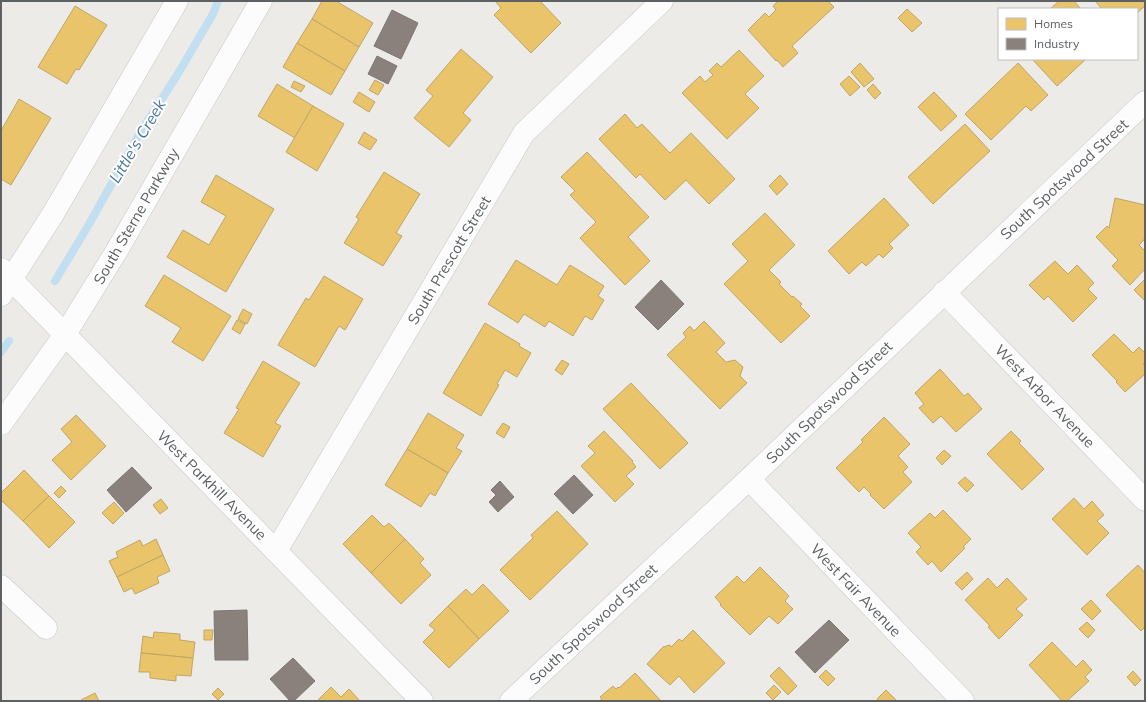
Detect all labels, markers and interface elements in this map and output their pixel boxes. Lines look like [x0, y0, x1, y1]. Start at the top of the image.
legend [998, 8, 1138, 60]
text: Homes [1034, 16, 1073, 31]
text: Industry [1034, 36, 1080, 51]
water label: Little's Creek [104, 95, 170, 186]
street label: South Spotswood Street [996, 115, 1132, 243]
street label: South Sterne Parkway [89, 144, 183, 288]
street label: South Prescott Street [403, 192, 495, 328]
street label: South Spotswood Street [762, 337, 896, 467]
street label: West Arbor Avenue [991, 340, 1099, 452]
street label: West Parkhill Avenue [153, 426, 271, 544]
street label: West Fair Avenue [807, 539, 905, 641]
street label: South Spotswood Street [525, 560, 661, 688]

